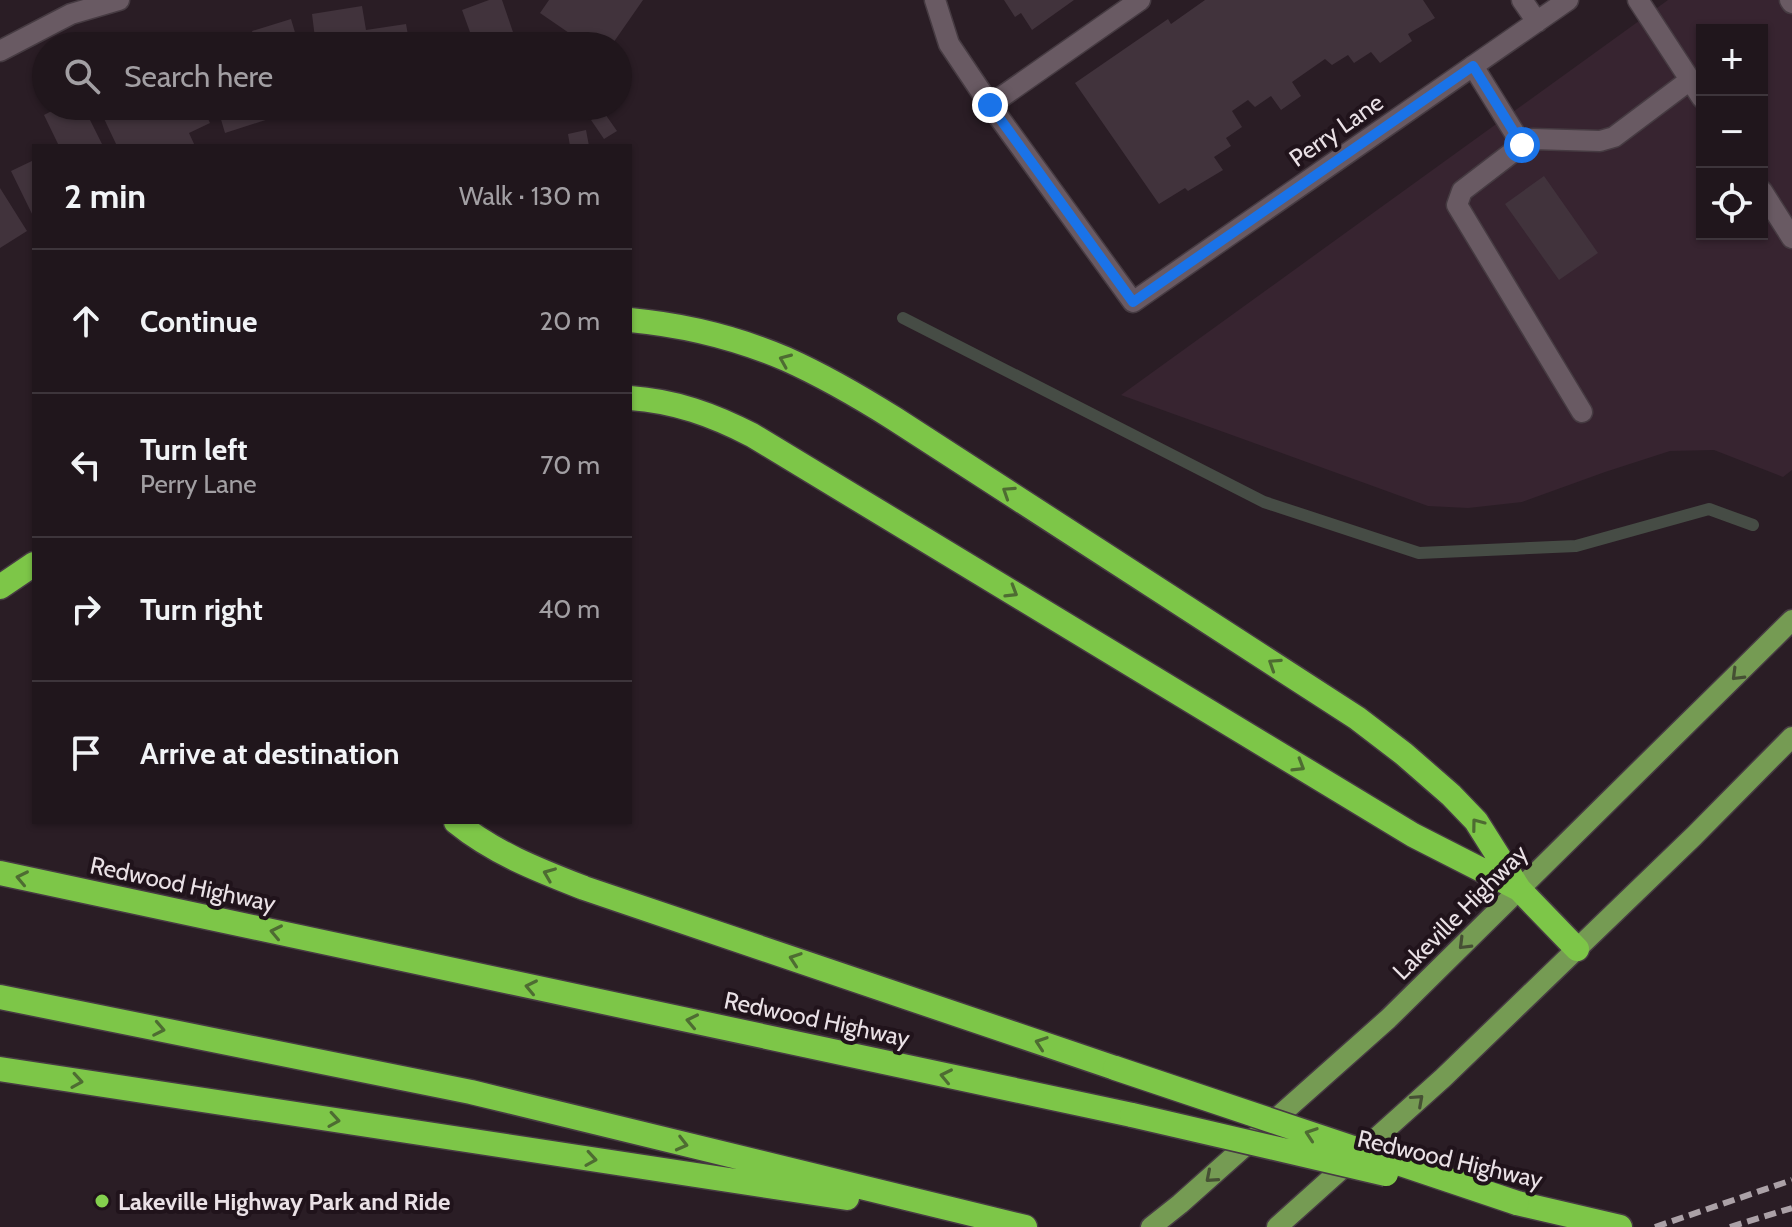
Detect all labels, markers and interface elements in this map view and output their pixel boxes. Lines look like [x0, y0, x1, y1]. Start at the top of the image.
map controls [1696, 24, 1768, 240]
button: + [1696, 24, 1768, 96]
search box [32, 32, 632, 120]
icon: search [60, 54, 104, 98]
text: Search here [124, 58, 273, 95]
route end [972, 87, 1008, 123]
street label: Perry Lane [1284, 87, 1388, 173]
button: − [1696, 96, 1768, 168]
route start [1504, 127, 1540, 163]
button: locate [1696, 168, 1768, 240]
text: 2 min [64, 175, 146, 217]
text: Walk · 130 m [459, 180, 600, 212]
icon: ahead [64, 299, 108, 343]
text: Continue [140, 303, 257, 340]
text: 20 m [540, 305, 600, 337]
one-way arrow [779, 353, 793, 369]
text: Turn left [140, 431, 248, 468]
icon: left [64, 443, 108, 487]
text: 70 m [540, 449, 600, 481]
text: Perry Lane [140, 468, 257, 500]
one-way arrow [1002, 486, 1017, 501]
one-way arrow [1003, 582, 1018, 598]
icon: right [64, 587, 108, 631]
text: Turn right [140, 591, 263, 628]
text: 40 m [538, 593, 600, 625]
one-way arrow [1268, 658, 1282, 673]
one-way arrow [1732, 666, 1746, 681]
icon: arrive [64, 731, 108, 775]
text: Arrive at destination [140, 735, 400, 772]
one-way arrow [1290, 756, 1305, 772]
one-way arrow [1472, 818, 1486, 833]
street label: Lakeville Highway [1387, 839, 1533, 985]
street label: Redwood Highway [88, 850, 278, 918]
one-way arrow [543, 867, 557, 884]
one-way arrow [16, 870, 30, 887]
one-way arrow [270, 924, 284, 941]
one-way arrow [1459, 935, 1473, 949]
one-way arrow [789, 953, 803, 969]
one-way arrow [524, 979, 538, 996]
street label: Redwood Highway [722, 985, 912, 1053]
one-way arrow [685, 1013, 699, 1030]
one-way arrow [151, 1020, 165, 1037]
one-way arrow [1035, 1036, 1049, 1052]
one-way arrow [940, 1068, 953, 1085]
one-way arrow [70, 1072, 84, 1089]
one-way arrow [1409, 1095, 1424, 1110]
one-way arrow [327, 1111, 341, 1128]
street label: Redwood Highway [1355, 1124, 1545, 1194]
one-way arrow [1305, 1127, 1319, 1143]
one-way arrow [674, 1134, 688, 1151]
one-way arrow [584, 1150, 598, 1167]
one-way arrow [1205, 1167, 1220, 1181]
place label: Lakeville Highway Park and Ride [118, 1187, 450, 1216]
marker: Lakeville Highway Park and Ride [93, 1192, 111, 1210]

